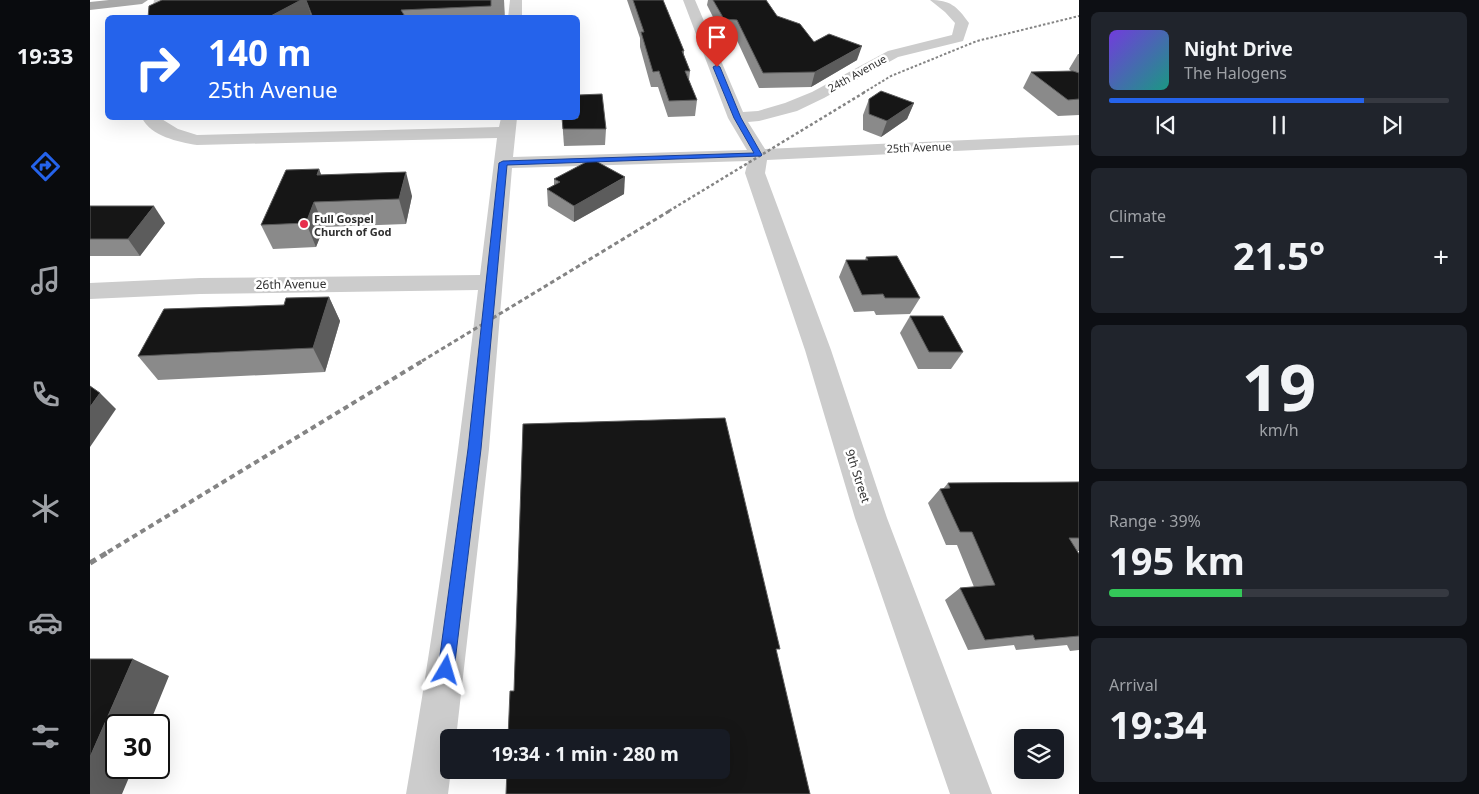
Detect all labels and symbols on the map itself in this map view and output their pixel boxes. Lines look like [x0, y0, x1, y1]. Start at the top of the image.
pin [696, 16, 738, 67]
street label: 24th Avenue [825, 51, 889, 95]
street label: 25th Avenue [886, 138, 952, 156]
place label: Full Gospel Church of God [314, 211, 392, 239]
marker: Full Gospel Church of God [298, 218, 310, 230]
street label: 26th Avenue [255, 275, 327, 293]
street label: 9th Street [841, 447, 875, 506]
position arrow [419, 643, 471, 695]
speed limit sign: 30 [105, 714, 170, 779]

